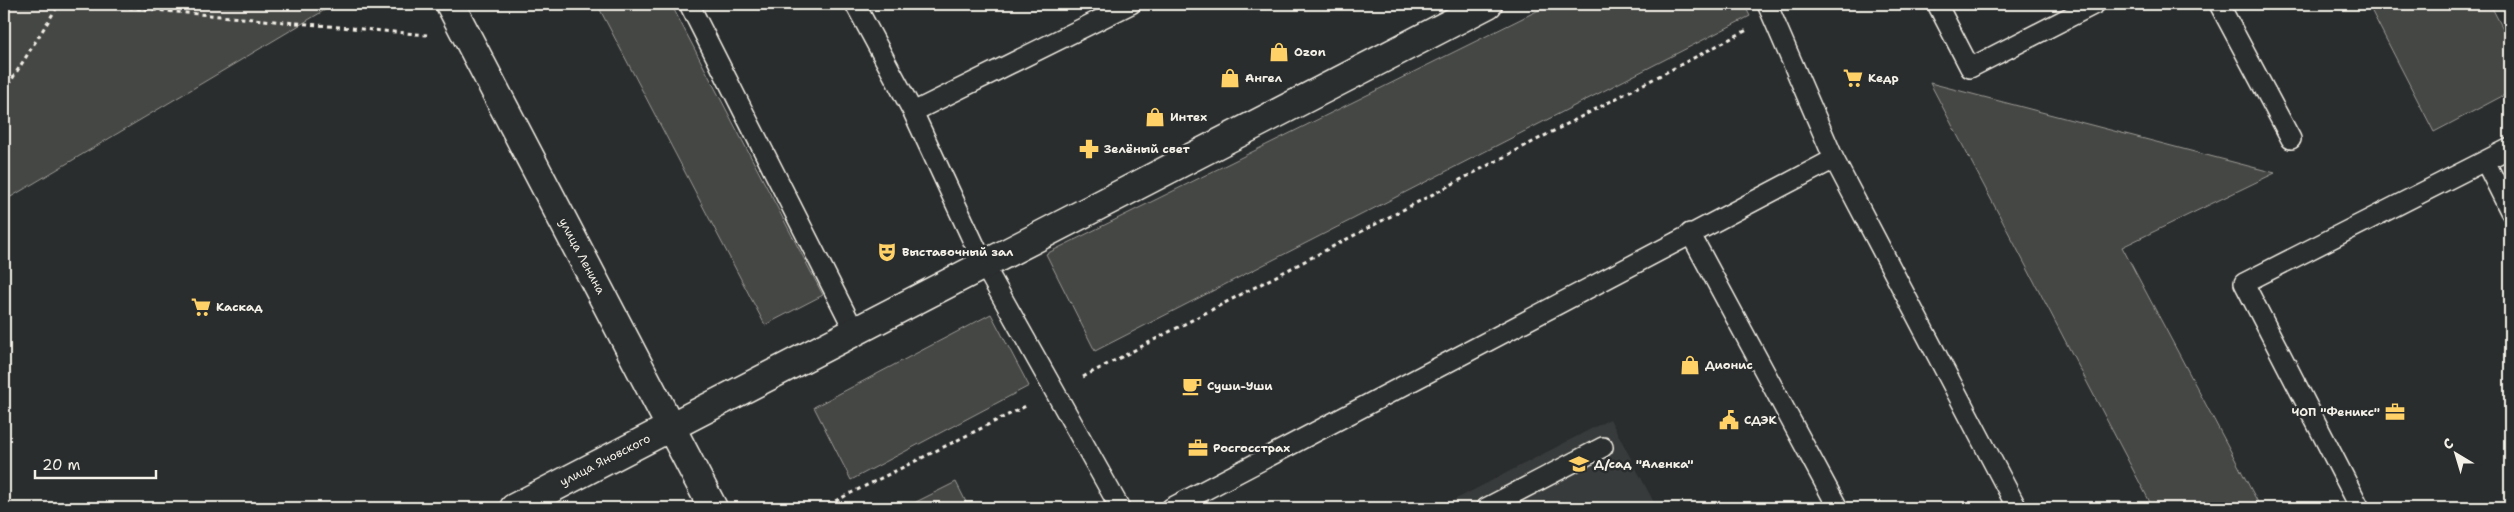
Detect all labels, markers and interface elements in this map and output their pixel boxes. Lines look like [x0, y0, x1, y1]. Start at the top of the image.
shop icon: Ozon [1268, 41, 1290, 63]
place label: Ozon [1294, 44, 1326, 60]
shop icon: Ангел [1219, 67, 1241, 89]
supermarket icon: Кедр [1842, 67, 1864, 89]
place label: Ангел [1245, 70, 1283, 86]
place label: Кедр [1868, 70, 1899, 86]
shop icon: Интех [1144, 106, 1166, 128]
place label: Интех [1170, 109, 1207, 125]
pharmacy icon: Зелёный свет [1078, 138, 1100, 160]
place label: Зелёный свет [1104, 141, 1191, 157]
street label: улица Ленина [555, 215, 609, 297]
theatre icon: Выставочный зал [876, 241, 898, 263]
place label: Выставочный зал [902, 244, 1014, 260]
supermarket icon: Каскад [190, 296, 212, 318]
place label: Каскад [216, 299, 263, 315]
shop icon: Дионис [1679, 354, 1701, 376]
place label: Дионис [1705, 357, 1753, 373]
cafe icon: Суши-Уши [1181, 375, 1203, 397]
place label: Суши-Уши [1207, 378, 1273, 394]
office icon: ЧОП "Феникс" [2384, 401, 2406, 423]
place label: ЧОП "Феникс" [2292, 404, 2380, 420]
public building icon: СДЭК [1718, 409, 1740, 431]
place label: СДЭК [1744, 412, 1778, 428]
street label: улица Яновского [557, 430, 653, 490]
north arrow [2432, 430, 2482, 480]
text: С [2439, 434, 2457, 453]
office icon: Росгосстрах [1187, 437, 1209, 459]
place label: Росгосстрах [1213, 440, 1290, 456]
scale bar [35, 447, 156, 479]
school or university icon: Д/сад "Аленка" [1568, 453, 1590, 475]
text: 20 m [42, 455, 81, 475]
place label: Д/сад "Аленка" [1594, 456, 1693, 472]

